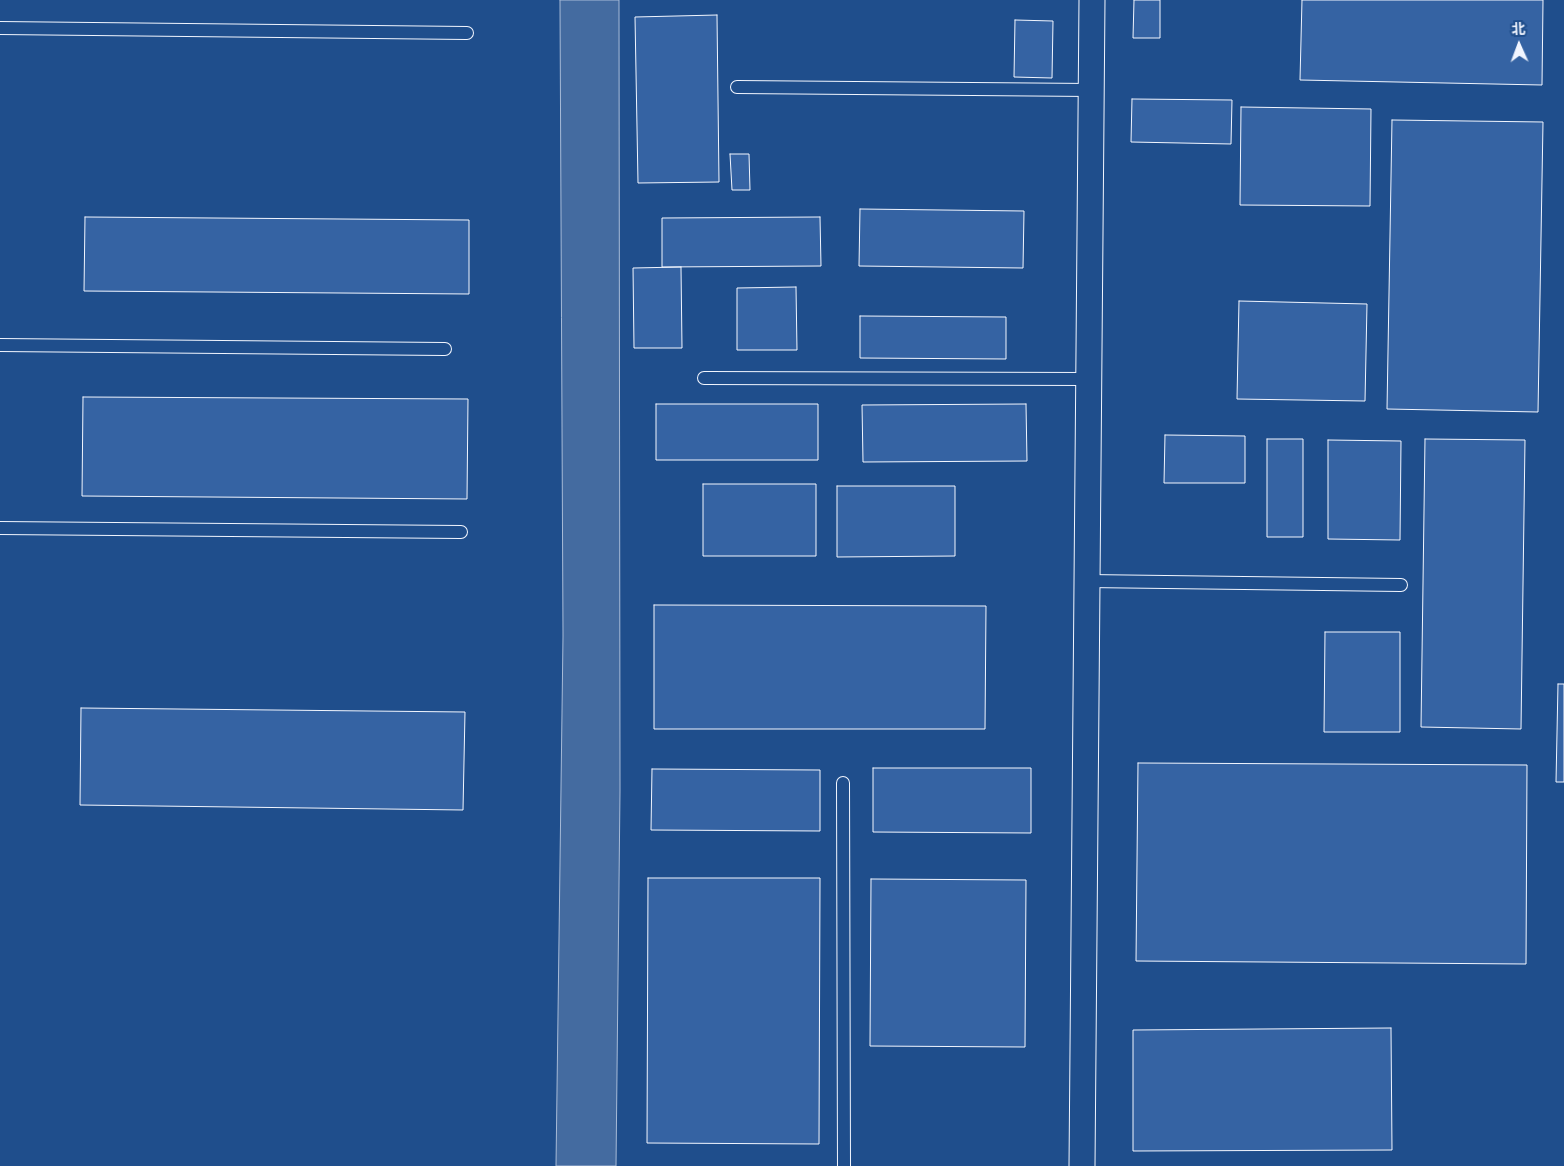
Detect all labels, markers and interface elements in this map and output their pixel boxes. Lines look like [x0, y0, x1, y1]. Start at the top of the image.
north arrow [1494, 20, 1544, 70]
text: 北 [1511, 23, 1526, 37]

